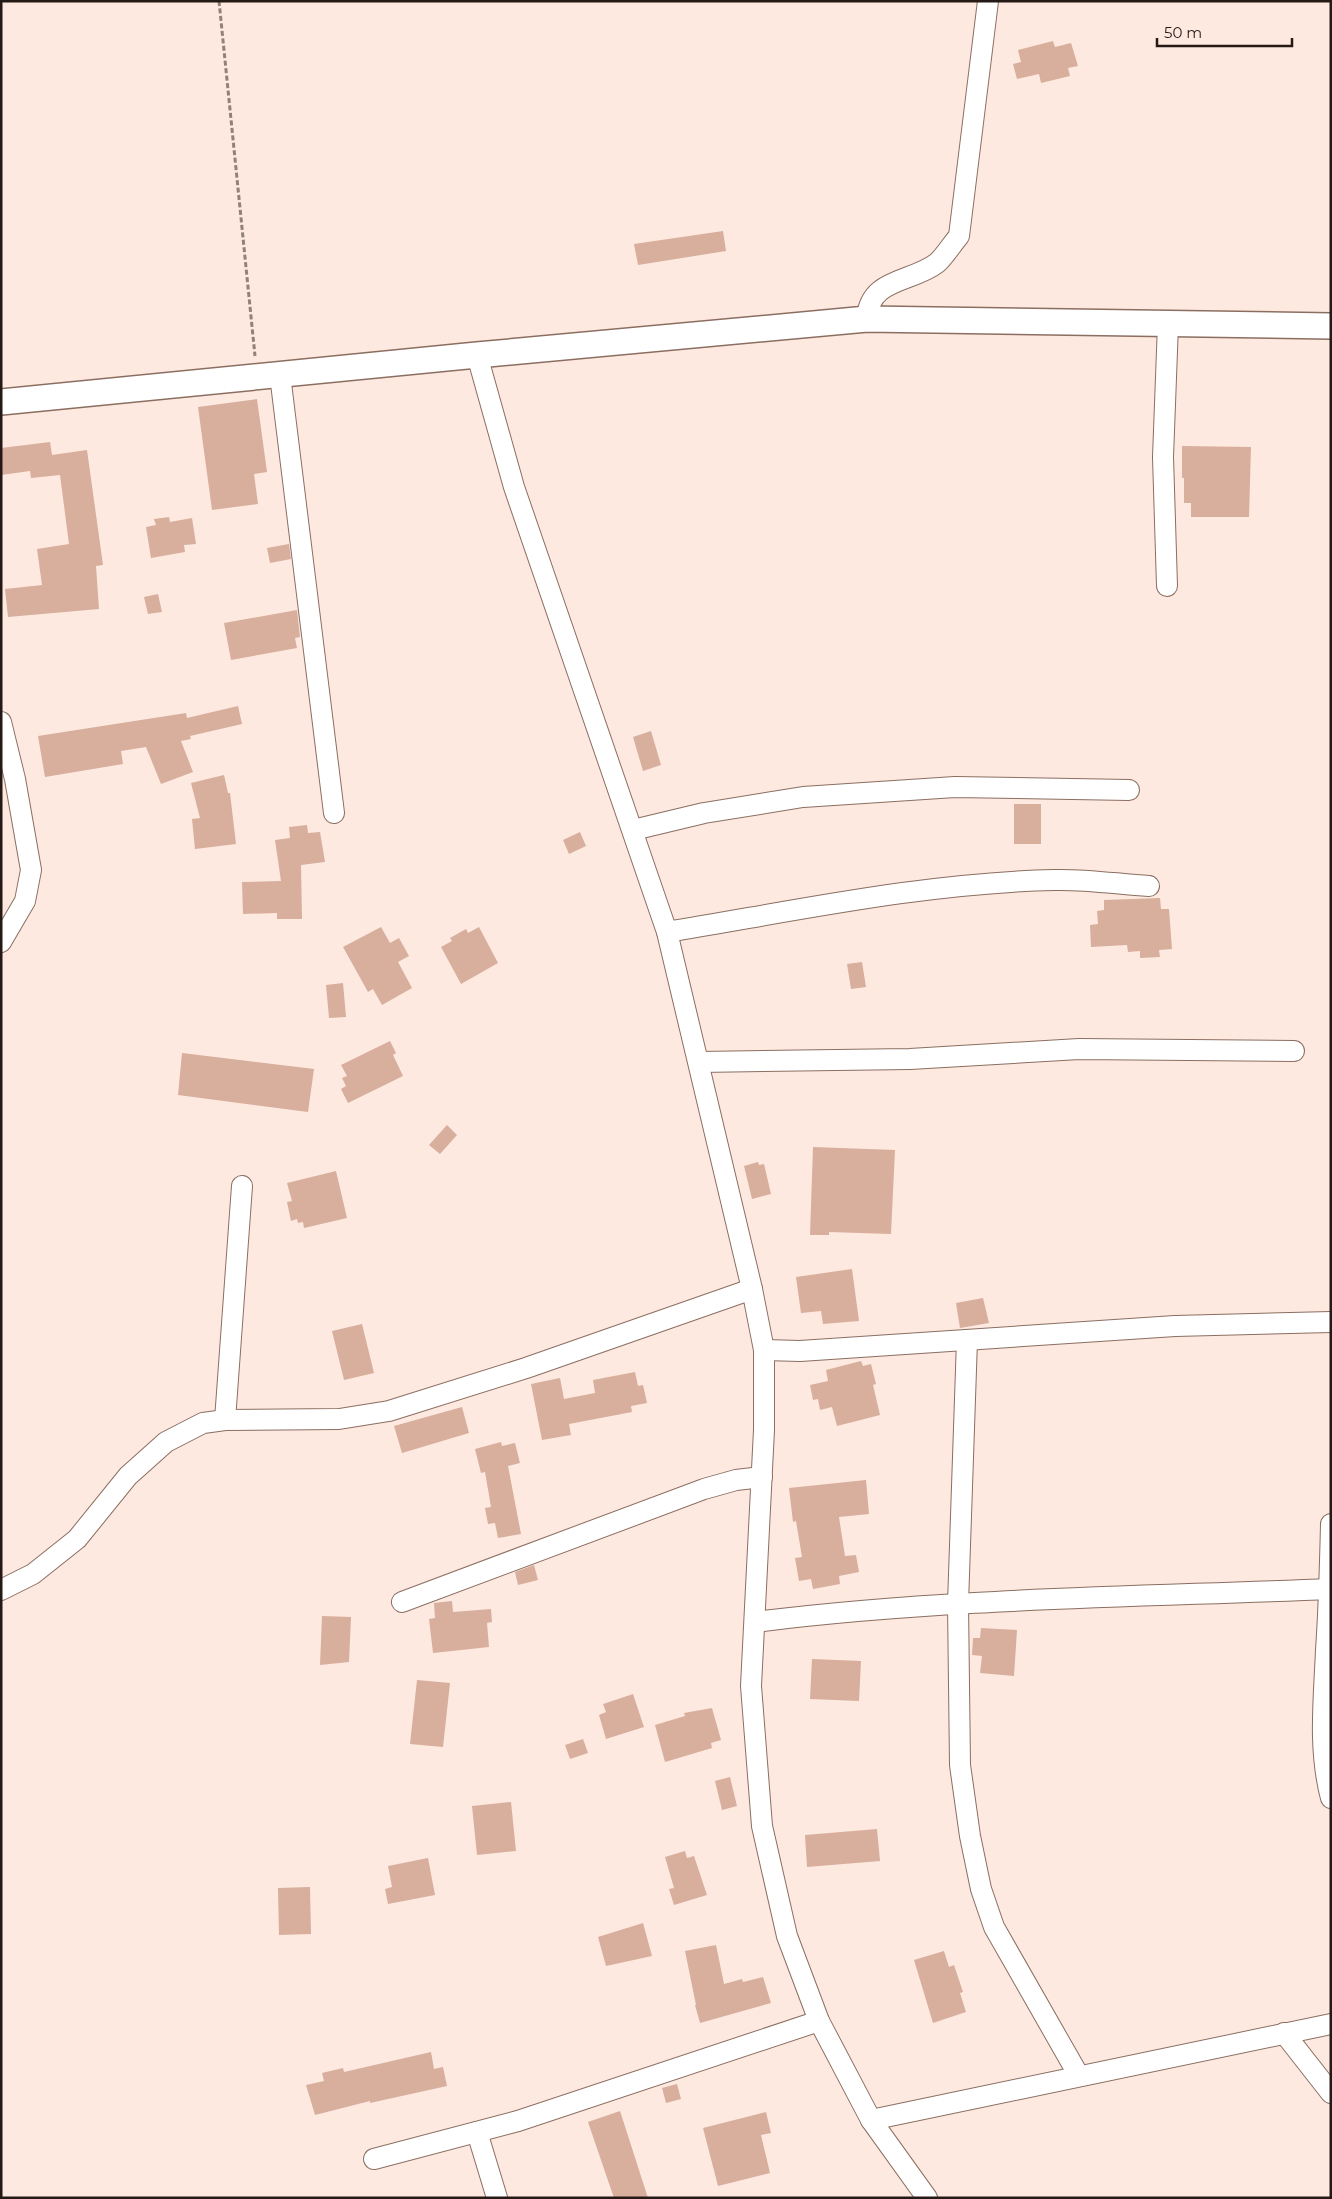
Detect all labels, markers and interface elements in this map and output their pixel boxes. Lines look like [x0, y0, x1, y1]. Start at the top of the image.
scale bar [1157, 15, 1292, 47]
text: 50 m [1164, 23, 1202, 42]

